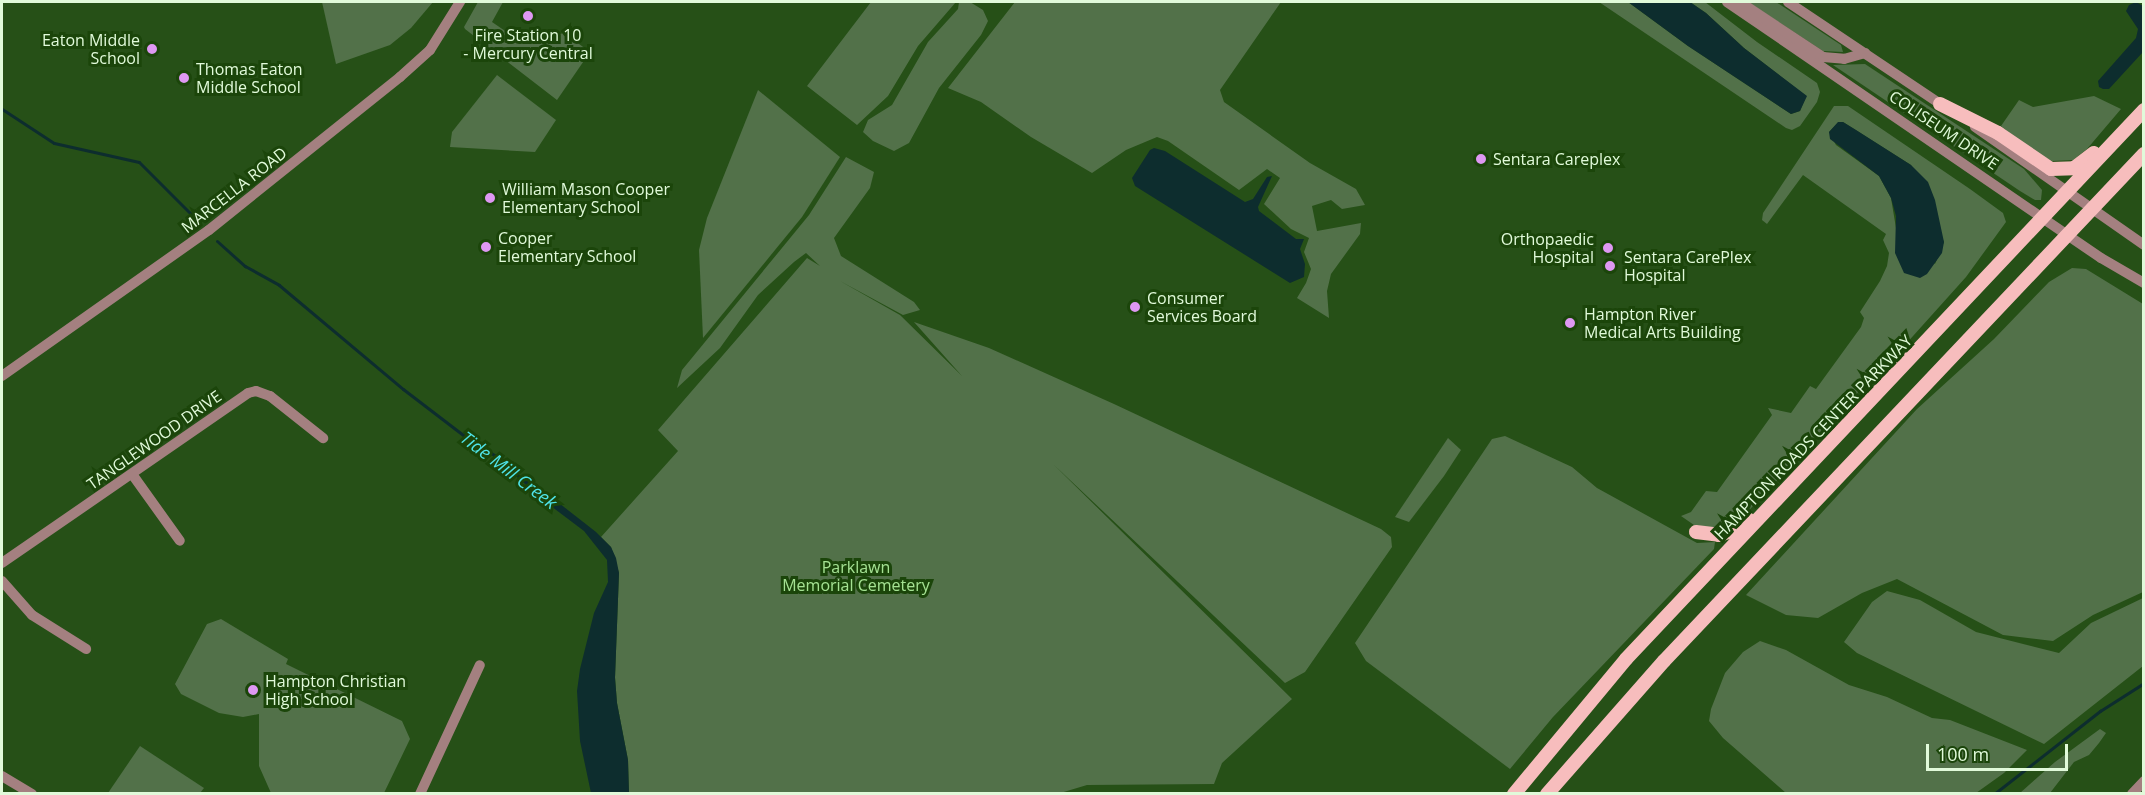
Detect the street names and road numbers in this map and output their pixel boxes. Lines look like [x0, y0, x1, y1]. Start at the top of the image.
street label: COLISEUM DRIVE [1886, 86, 2002, 174]
street label: MARCELLA ROAD [178, 143, 290, 237]
street label: HAMPTON ROADS CENTER PARKWAY [1710, 331, 1916, 543]
street label: TANGLEWOOD DRIVE [83, 386, 225, 494]

